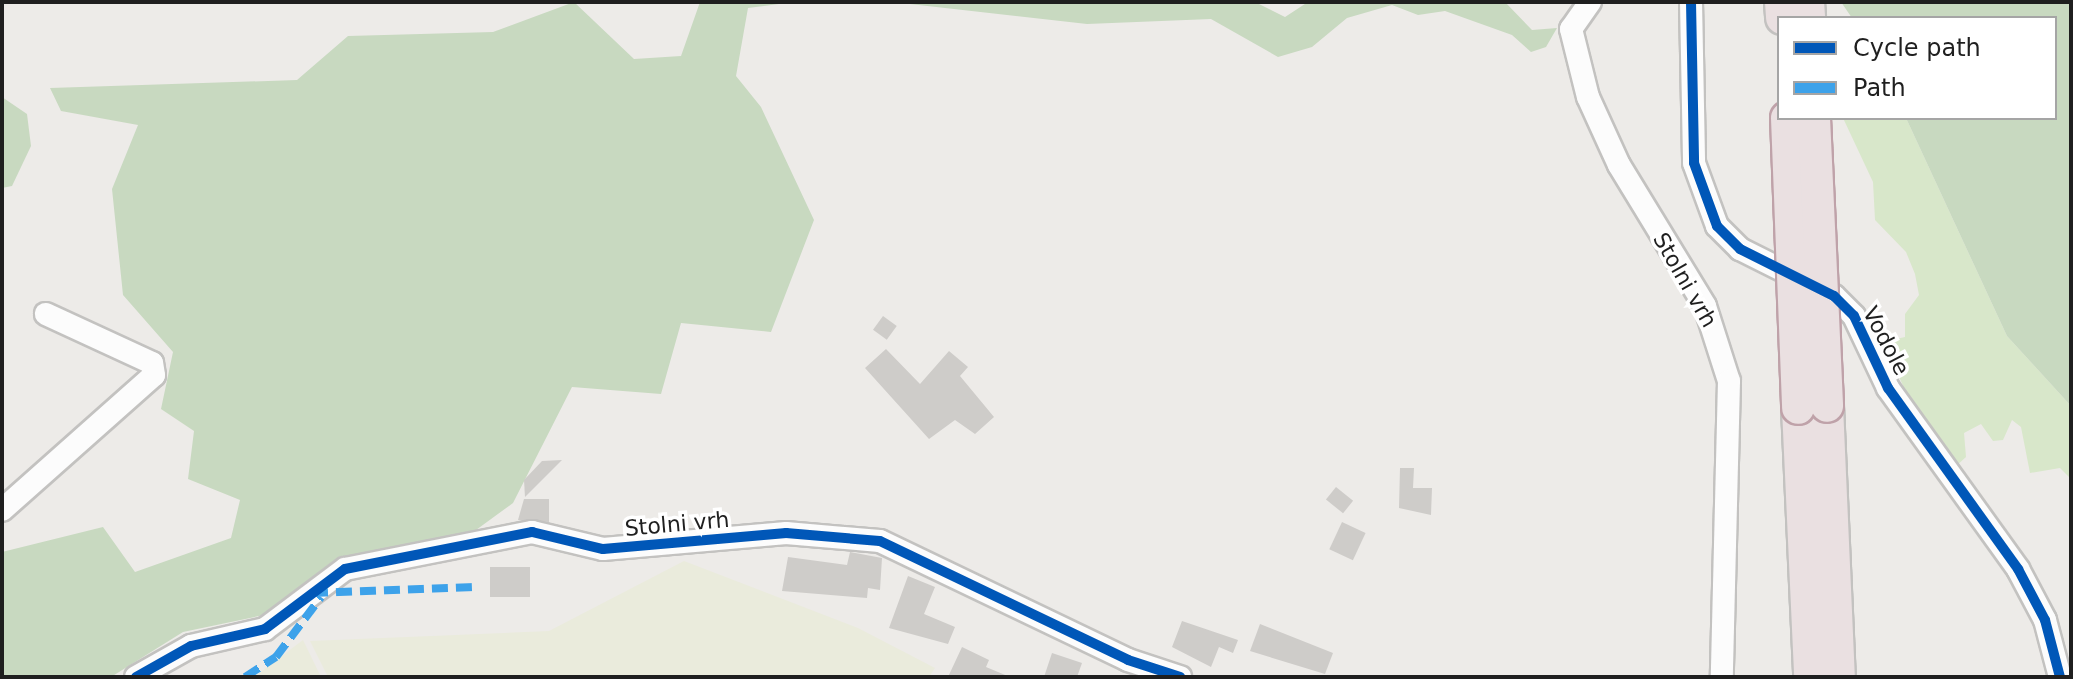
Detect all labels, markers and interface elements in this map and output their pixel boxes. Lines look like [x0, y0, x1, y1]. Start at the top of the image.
legend [1777, 16, 2057, 120]
text: Cycle path [1853, 34, 1981, 62]
text: Path [1853, 74, 1906, 102]
street label: Stolni vrh [1647, 228, 1723, 332]
street label: Vodole [1857, 302, 1915, 380]
street label: Stolni vrh [624, 506, 730, 542]

